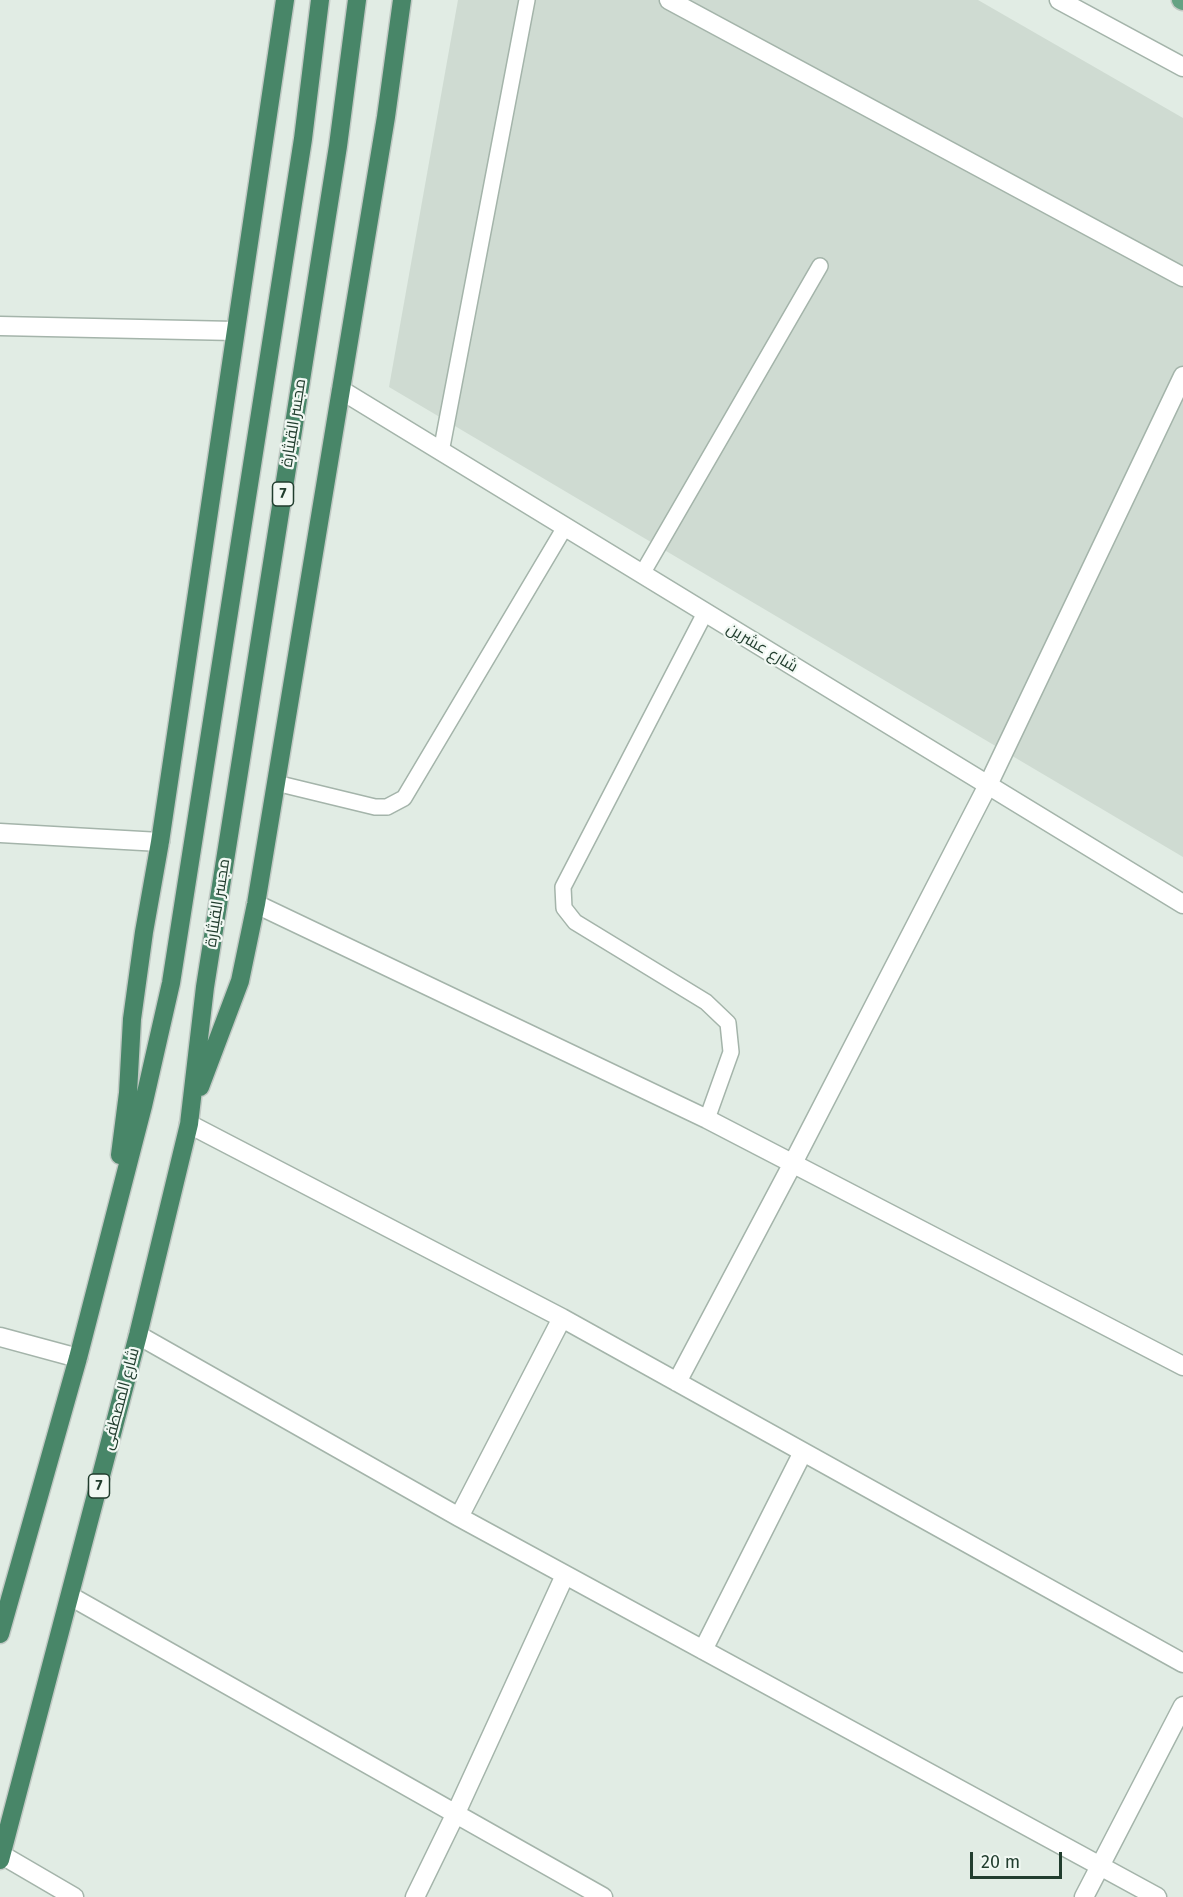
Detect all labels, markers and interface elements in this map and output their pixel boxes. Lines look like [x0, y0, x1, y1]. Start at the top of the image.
street label: مجسر القيثارة [278, 378, 310, 468]
road number: 7 [272, 482, 294, 506]
street label: شارع عشرين [723, 619, 801, 677]
street label: مجسر القيثارة [202, 858, 234, 948]
street label: شارع المصطفى [98, 1346, 144, 1452]
road number: 7 [88, 1474, 110, 1498]
scale bar [973, 1840, 1064, 1878]
text: 20 m [981, 1851, 1020, 1873]

